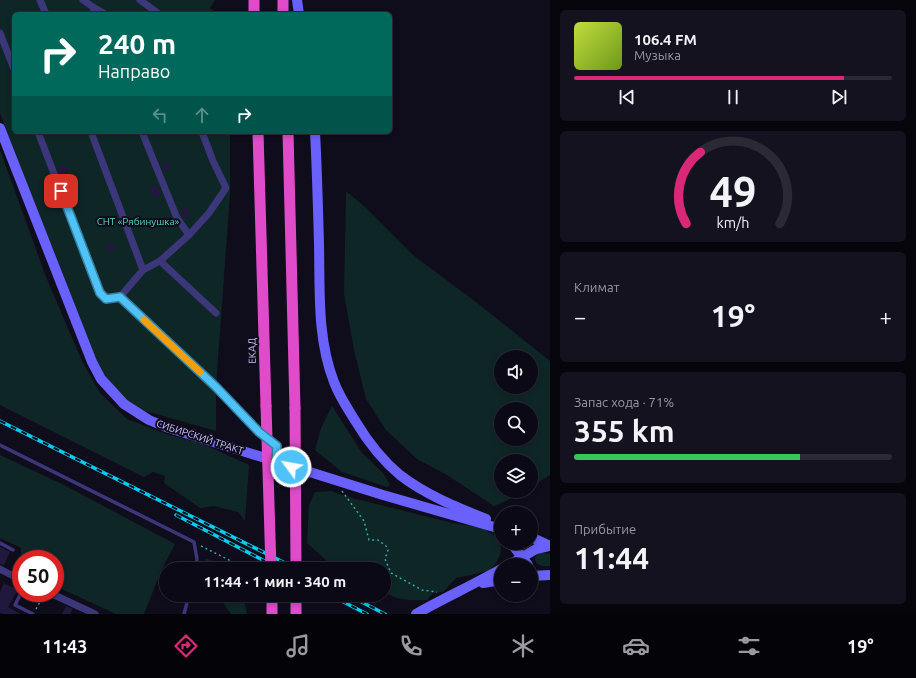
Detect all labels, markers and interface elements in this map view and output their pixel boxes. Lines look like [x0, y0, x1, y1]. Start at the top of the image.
icon: right [32, 28, 84, 80]
text: 240 m [98, 28, 176, 59]
text: 106.4 FM [634, 31, 697, 48]
text: Музыка [634, 48, 681, 62]
text: Направо [98, 61, 170, 81]
icon: previous [616, 86, 638, 108]
icon: pause [722, 86, 744, 108]
icon: next [828, 86, 850, 108]
icon: left [149, 104, 171, 126]
icon: ahead [191, 104, 213, 126]
icon: right [233, 104, 255, 126]
text: 49 [710, 168, 756, 215]
pin [44, 174, 78, 208]
icon: arrive [50, 180, 72, 202]
text: km/h [717, 215, 749, 231]
park label: СНТ «Рябинушка» [97, 216, 180, 227]
text: Климат [574, 280, 619, 294]
text: 19° [711, 299, 755, 333]
text: − [574, 304, 586, 329]
text: + [880, 304, 892, 329]
street label: ЕКАД [246, 338, 258, 364]
map controls [494, 350, 538, 602]
button: sound [494, 350, 538, 394]
text: Запас хода · 71% [574, 395, 674, 409]
button: search [494, 402, 538, 446]
text: 355 km [574, 414, 675, 448]
street label: СИБИРСКИЙ ТРАКТ [155, 418, 245, 456]
position arrow [270, 446, 312, 488]
button: layers [494, 454, 538, 498]
button: + [494, 506, 538, 550]
text: Прибытие [574, 522, 636, 536]
text: 11:44 [574, 541, 649, 575]
speed limit sign: 50 [12, 550, 64, 602]
button: − [494, 558, 538, 602]
text: 11:44 · 1 мин · 340 m [204, 573, 346, 590]
icon: directions [172, 632, 200, 660]
icon: music [284, 632, 312, 660]
icon: phone [397, 632, 425, 660]
icon: climate [509, 632, 537, 660]
icon: car [622, 632, 650, 660]
icon: filters [735, 632, 763, 660]
text: 11:43 [42, 636, 87, 656]
text: 19° [847, 636, 874, 656]

